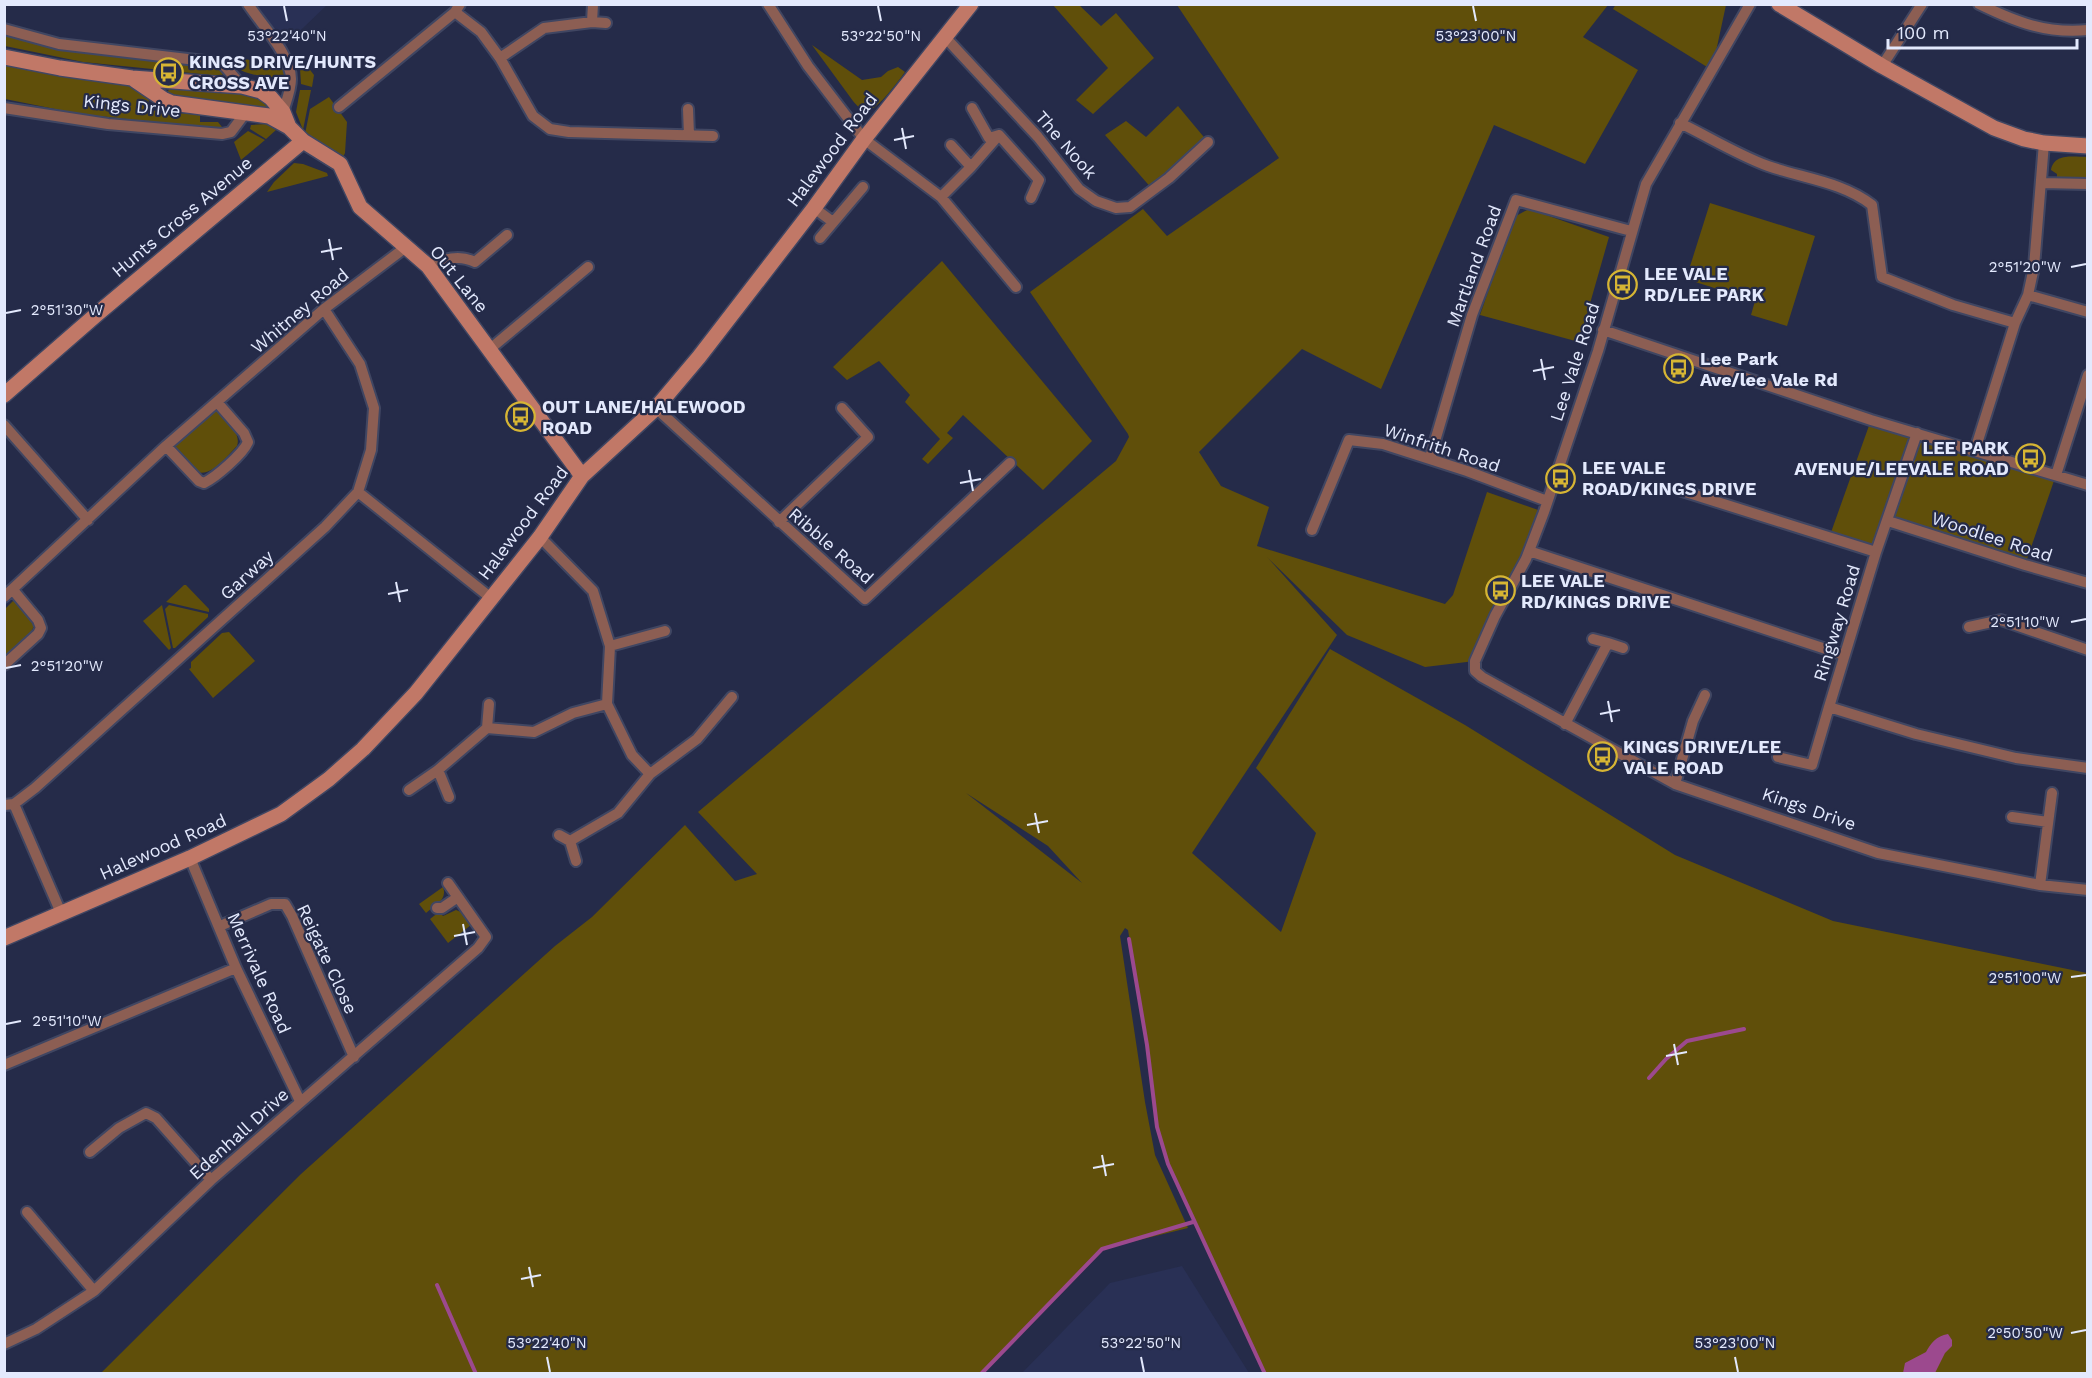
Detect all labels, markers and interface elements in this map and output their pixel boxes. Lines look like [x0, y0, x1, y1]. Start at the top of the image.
scale bar [1888, 12, 2077, 50]
text: 100 m [1897, 22, 1950, 43]
text: 53°22'40"N [247, 27, 327, 45]
text: 53°22'50"N [841, 27, 921, 45]
text: 53°23'00"N [1435, 27, 1517, 45]
place label: KINGS DRIVE/HUNTS CROSS AVE [189, 51, 376, 93]
bus stop icon: KINGS DRIVE/HUNTS CROSS AVE [152, 56, 184, 88]
street label: Halewood Road [782, 89, 881, 211]
street label: Kings Drive [82, 90, 182, 121]
street label: The Nook [1031, 106, 1102, 183]
street label: Hunts Cross Avenue [107, 152, 256, 281]
street label: Martland Road [1442, 202, 1505, 330]
street label: Out Lane [426, 241, 493, 317]
text: 2°51'20"W [1989, 258, 2061, 276]
place label: LEE VALE RD/LEE PARK [1644, 263, 1765, 305]
street label: Whitney Road [247, 264, 353, 357]
bus stop icon: LEE VALE RD/LEE PARK [1607, 268, 1639, 300]
street label: Lee Vale Road [1545, 300, 1604, 424]
text: 2°51'30"W [31, 301, 103, 319]
place label: Lee Park Ave/lee Vale Rd [1700, 348, 1838, 390]
bus stop icon: Lee Park Ave/lee Vale Rd [1663, 353, 1695, 385]
place label: OUT LANE/HALEWOOD ROAD [542, 396, 746, 438]
bus stop icon: OUT LANE/HALEWOOD ROAD [505, 401, 537, 433]
street label: Winfrith Road [1381, 419, 1503, 476]
place label: LEE PARK AVENUE/LEEVALE ROAD [1794, 437, 2010, 479]
bus stop icon: LEE PARK AVENUE/LEEVALE ROAD [2014, 442, 2046, 474]
place label: LEE VALE ROAD/KINGS DRIVE [1582, 457, 1756, 499]
street label: Halewood Road [473, 462, 572, 584]
bus stop icon: LEE VALE ROAD/KINGS DRIVE [1545, 462, 1577, 494]
street label: Ribble Road [785, 503, 878, 588]
street label: Woodlee Road [1929, 507, 2055, 566]
street label: Garway [216, 545, 278, 604]
street label: Ringway Road [1809, 562, 1864, 684]
place label: LEE VALE RD/KINGS DRIVE [1521, 570, 1670, 612]
bus stop icon: LEE VALE RD/KINGS DRIVE [1484, 575, 1516, 607]
text: 2°51'10"W [1990, 613, 2060, 631]
text: 2°51'20"W [31, 657, 103, 675]
place label: KINGS DRIVE/LEE VALE ROAD [1623, 736, 1781, 778]
bus stop icon: KINGS DRIVE/LEE VALE ROAD [1586, 741, 1618, 773]
street label: Kings Drive [1760, 783, 1859, 834]
street label: Halewood Road [96, 809, 230, 884]
street label: Reigate Close [293, 900, 362, 1017]
street label: Merrivale Road [223, 909, 296, 1037]
text: 2°51'00"W [1989, 969, 2061, 987]
text: 2°51'10"W [32, 1012, 102, 1030]
street label: Edenhall Drive [185, 1083, 293, 1184]
text: 2°50'50"W [1987, 1324, 2063, 1342]
text: 53°22'40"N [507, 1334, 587, 1352]
text: 53°22'50"N [1101, 1334, 1181, 1352]
text: 53°23'00"N [1694, 1334, 1776, 1352]

